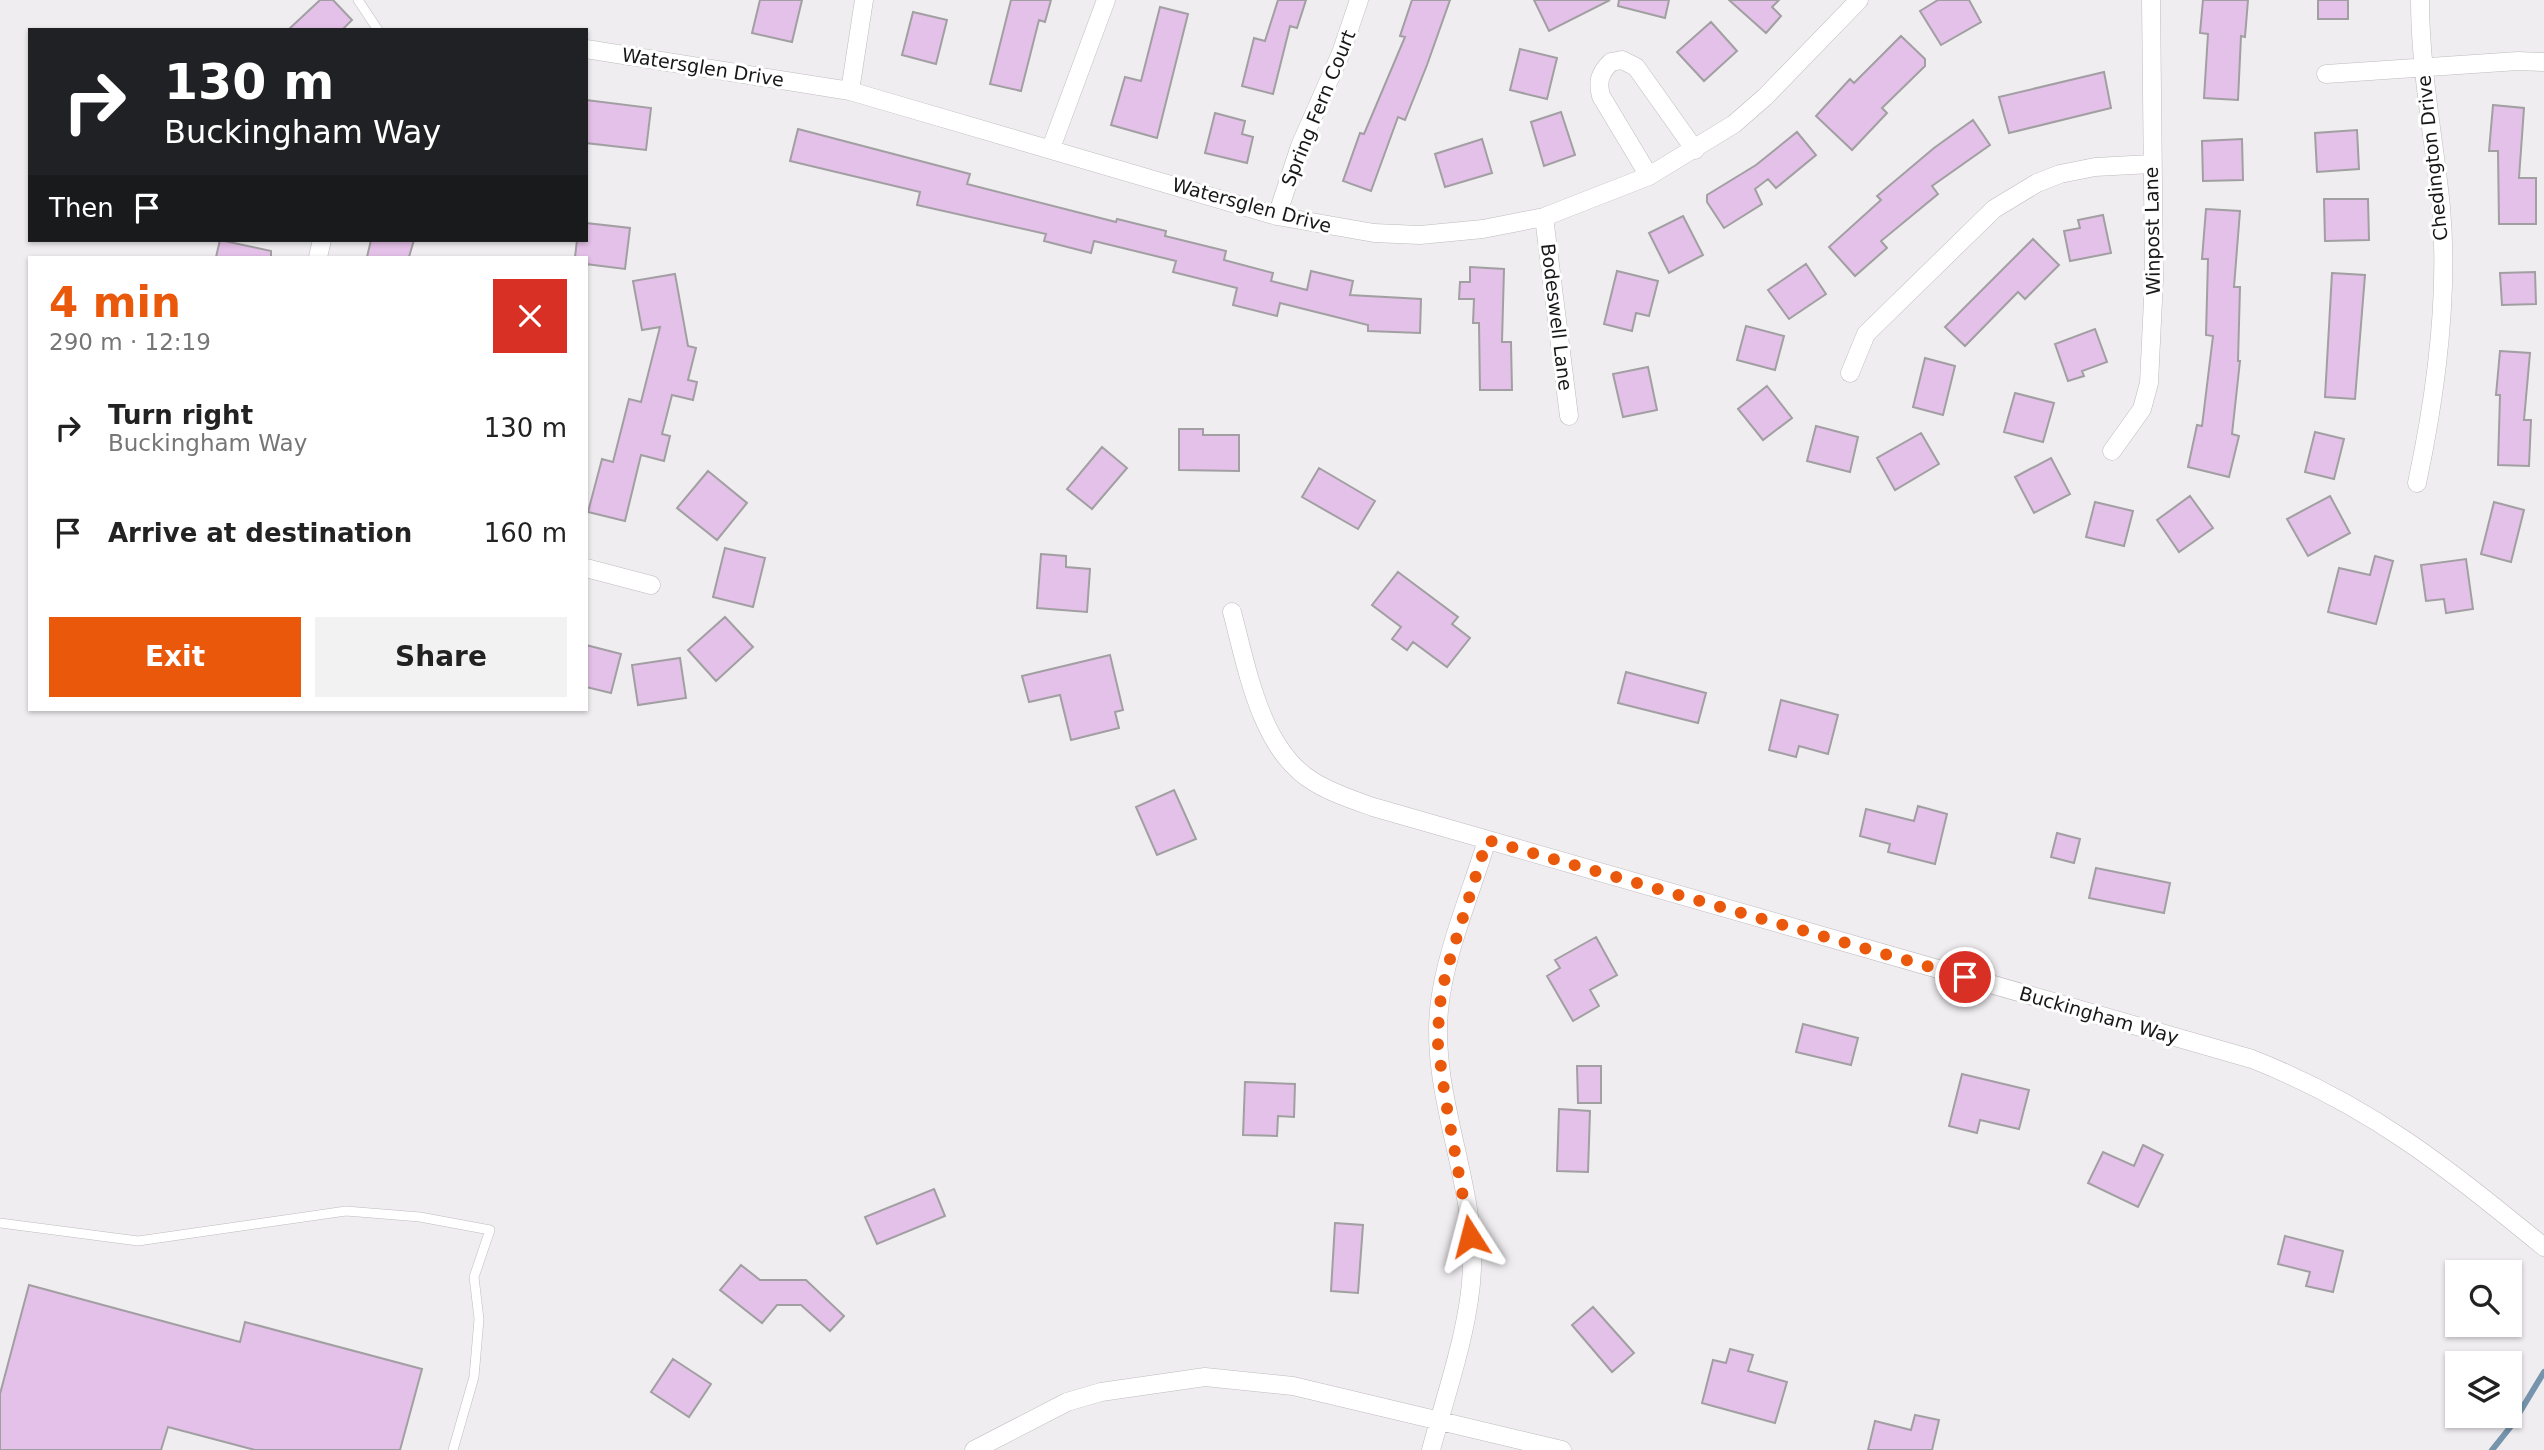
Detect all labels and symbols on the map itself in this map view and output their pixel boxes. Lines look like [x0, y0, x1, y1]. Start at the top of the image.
street label: Spring Fern Court [1277, 27, 1359, 189]
street label: Watersglen Drive [620, 43, 786, 91]
street label: Chedington Drive [2412, 74, 2452, 242]
street label: Winpost Lane [2140, 166, 2164, 296]
street label: Watersglen Drive [1170, 173, 1334, 237]
street label: Bodeswell Lane [1537, 242, 1577, 392]
pin [1935, 947, 1995, 1007]
street label: Buckingham Way [2017, 982, 2181, 1048]
position arrow [1433, 1199, 1507, 1273]

